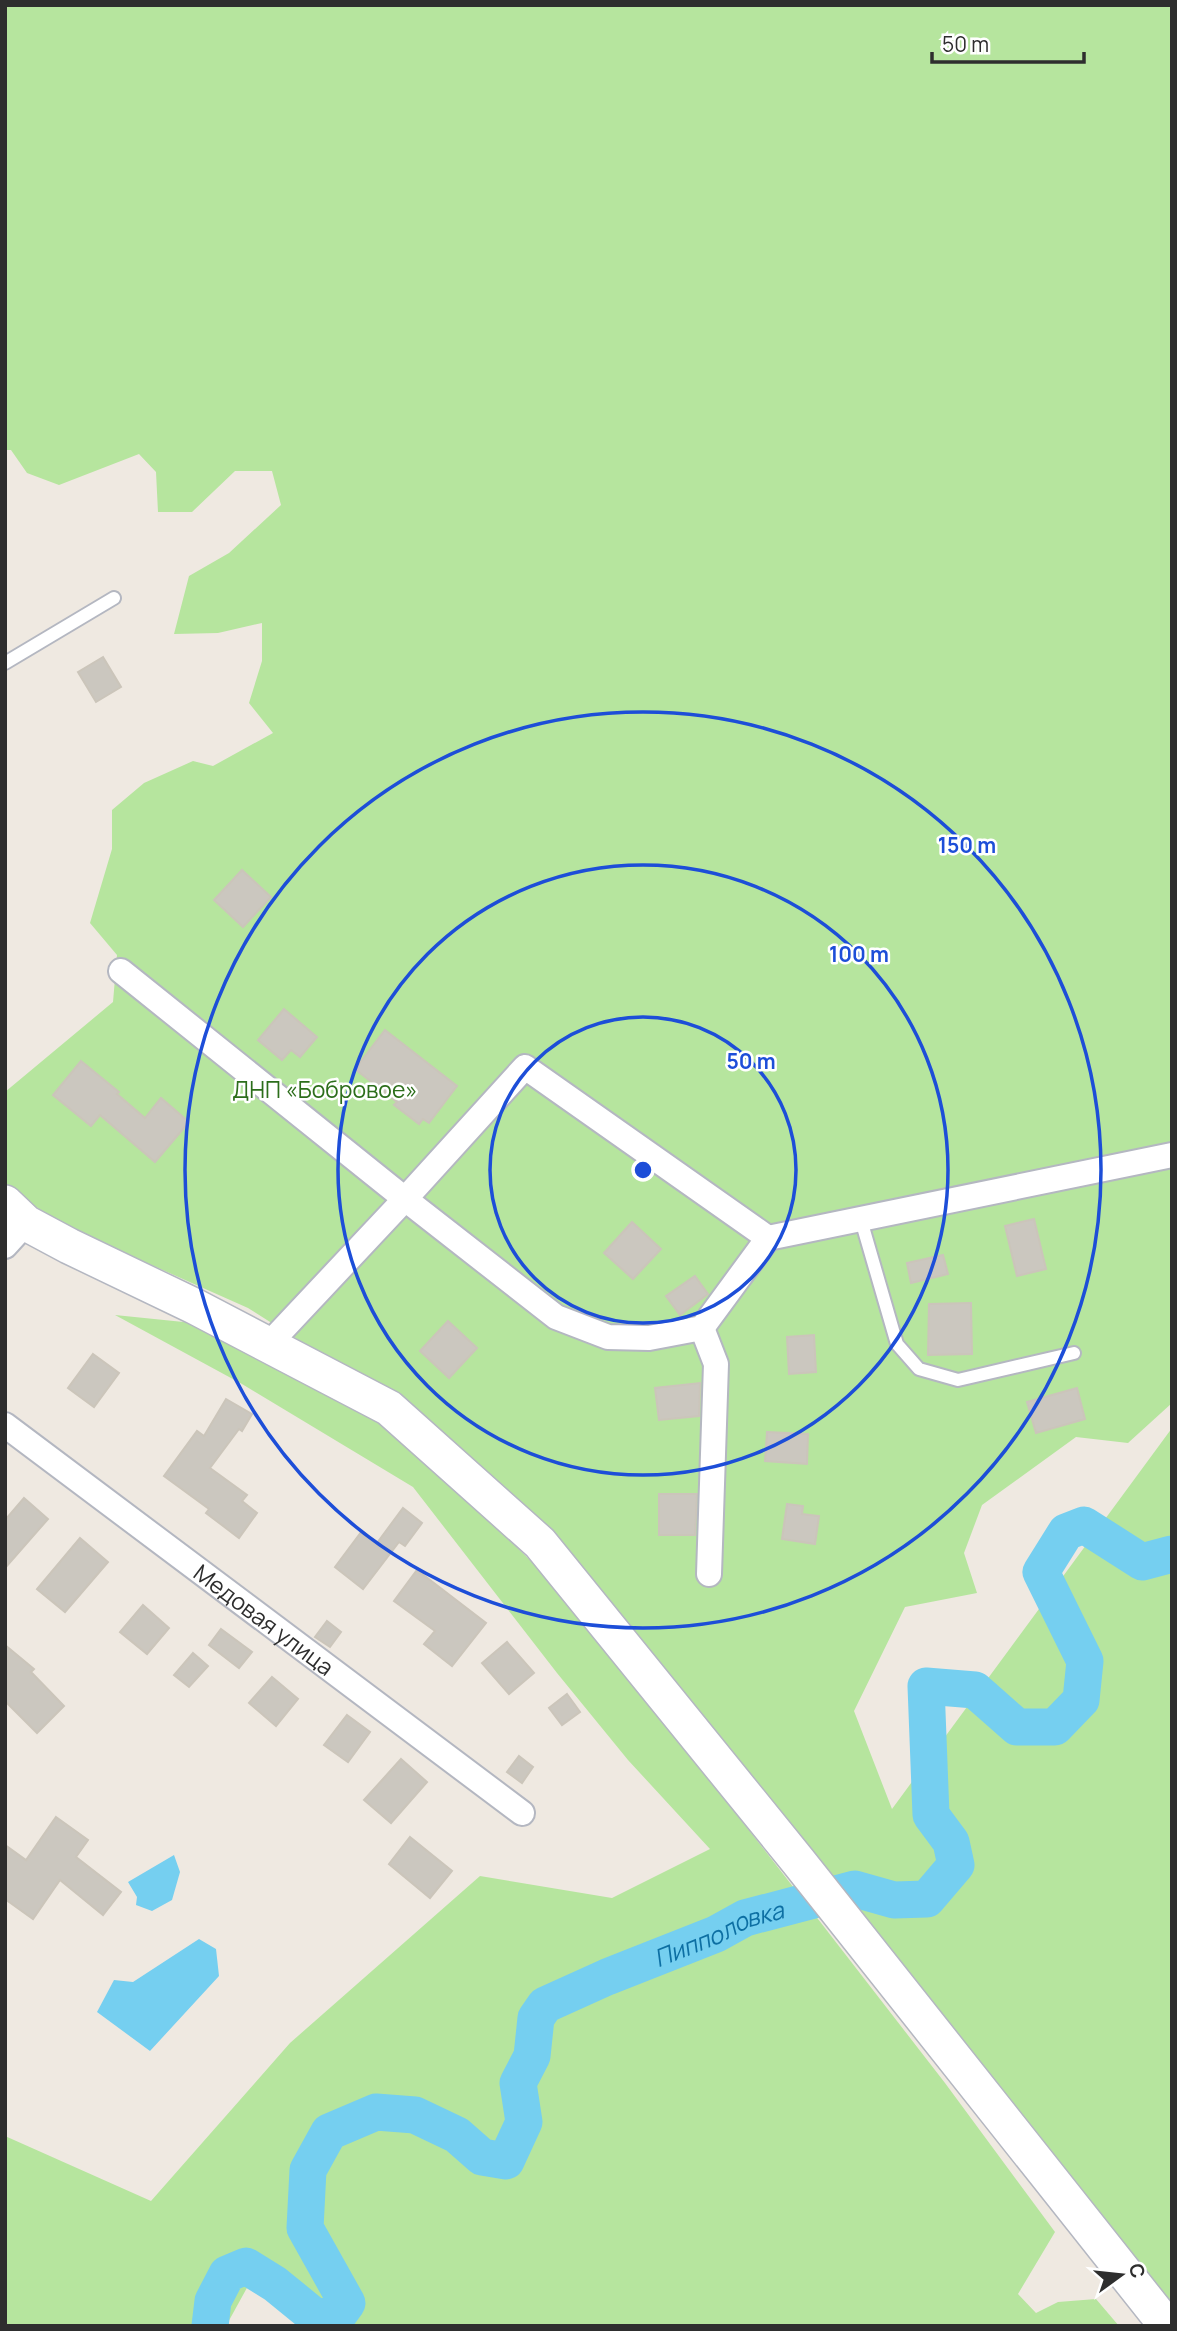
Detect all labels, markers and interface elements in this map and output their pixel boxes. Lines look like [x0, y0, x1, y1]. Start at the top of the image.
scale bar [932, 21, 1084, 65]
text: 50 m [942, 30, 989, 58]
text: 150 m [938, 831, 996, 859]
text: 100 m [829, 940, 889, 968]
text: 50 m [726, 1047, 776, 1075]
park label: ДНП «Бобровое» [232, 1073, 418, 1105]
centre of rings [631, 1158, 655, 1182]
street label: Медовая улица [188, 1556, 341, 1683]
water label: Пипполовка [649, 1892, 788, 1974]
north arrow [1086, 2240, 1156, 2310]
text: С [1123, 2260, 1152, 2281]

